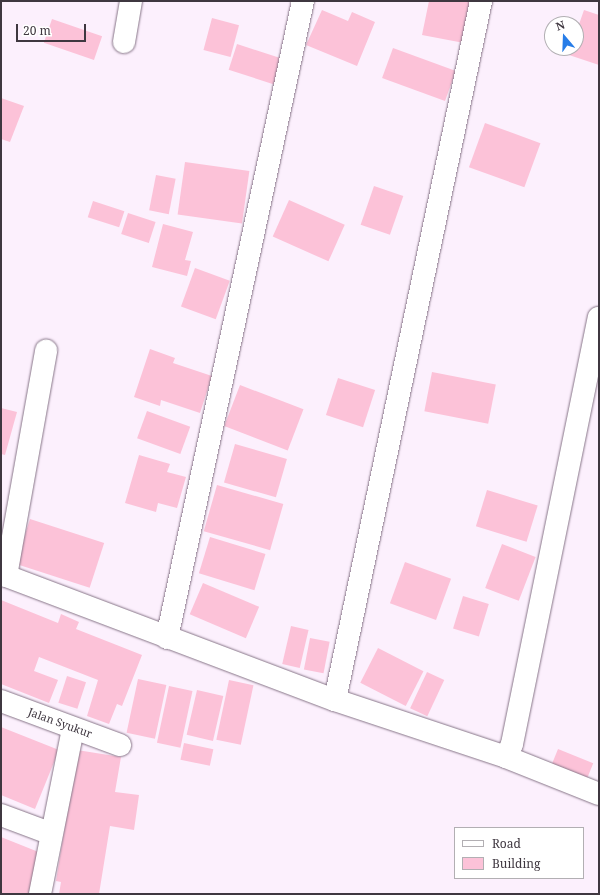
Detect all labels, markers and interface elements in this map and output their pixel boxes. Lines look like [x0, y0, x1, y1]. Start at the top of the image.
scale bar [18, 16, 88, 42]
north arrow [544, 16, 584, 56]
text: N [554, 17, 567, 34]
text: 20 m [23, 22, 51, 39]
street label: Jalan Syukur [26, 705, 94, 741]
legend [454, 827, 584, 879]
text: Road [492, 835, 521, 852]
text: Building [492, 855, 540, 872]

